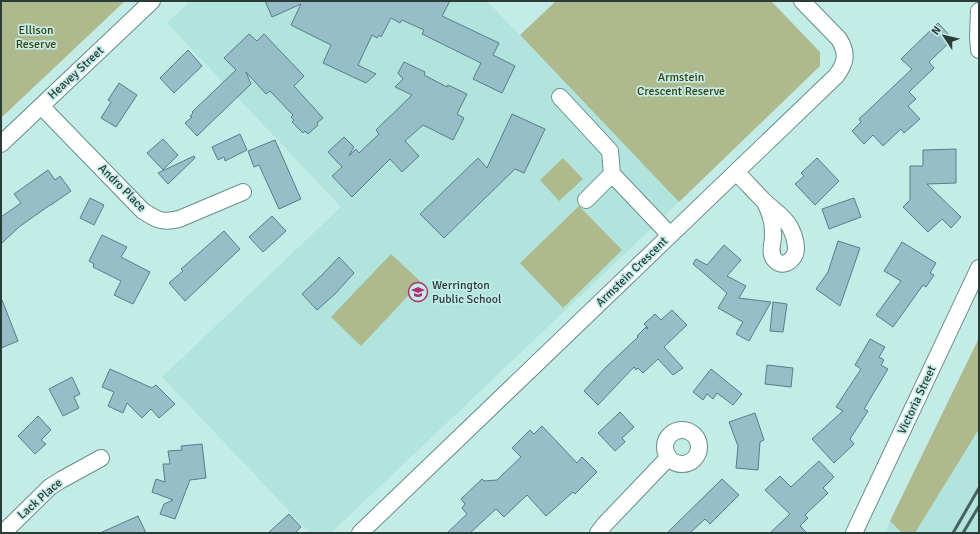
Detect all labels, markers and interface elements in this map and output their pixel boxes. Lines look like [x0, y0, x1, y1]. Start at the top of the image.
north arrow [924, 16, 964, 56]
park label: Ellison Reserve [16, 23, 56, 52]
text: N [929, 24, 944, 37]
street label: Heavey Street [45, 43, 107, 103]
park label: Armstein Crescent Reserve [637, 70, 725, 99]
street label: Andro Place [95, 161, 149, 215]
street label: Armstein Crescent [593, 234, 671, 310]
place label: Werrington Public School [432, 278, 502, 307]
school or university icon: Werrington Public School [407, 281, 429, 303]
street label: Victoria Street [895, 363, 939, 437]
street label: Lack Place [15, 475, 65, 523]

